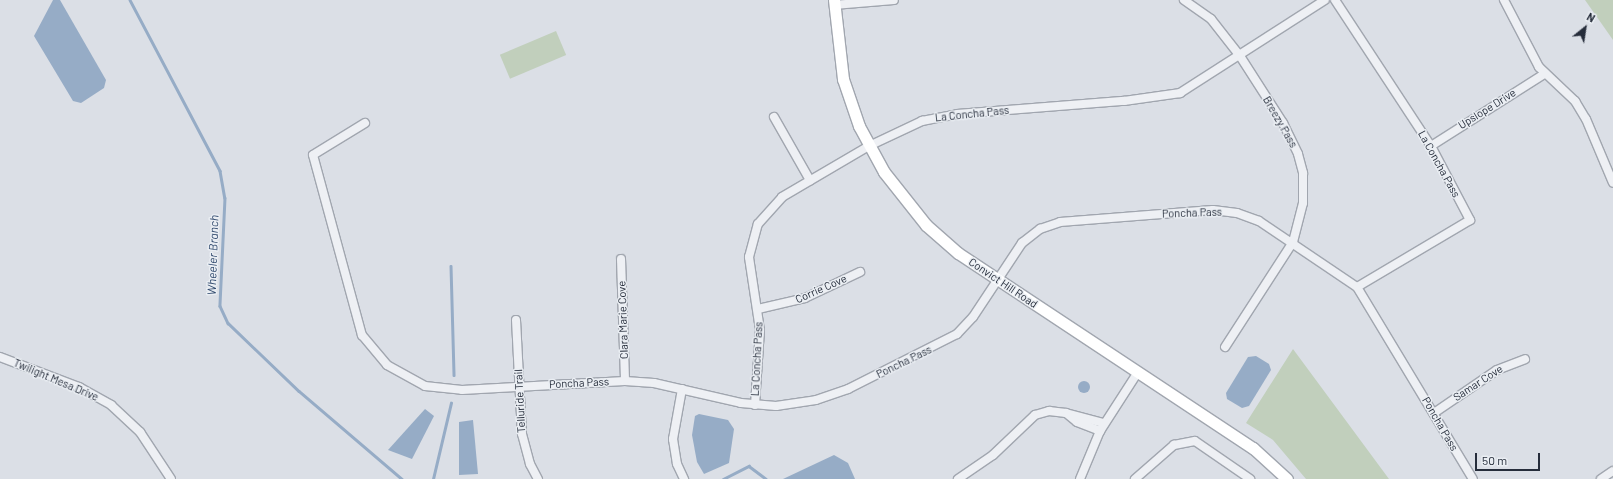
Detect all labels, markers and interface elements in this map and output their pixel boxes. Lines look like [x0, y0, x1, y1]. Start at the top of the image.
north arrow [1565, 8, 1605, 48]
text: N [1585, 10, 1598, 25]
street label: Upslope Drive [1456, 86, 1518, 132]
street label: Breezy Pass [1260, 94, 1300, 150]
street label: La Concha Pass [934, 104, 1010, 124]
street label: La Concha Pass [1415, 128, 1463, 200]
street label: Poncha Pass [1162, 205, 1222, 221]
water label: Wheeler Branch [204, 215, 222, 295]
street label: Convict Hill Road [966, 255, 1040, 311]
street label: Corrie Cove [793, 272, 849, 306]
street label: Clara Marie Cove [615, 281, 631, 359]
street label: La Concha Pass [748, 321, 766, 397]
street label: Poncha Pass [874, 343, 934, 381]
street label: Twilight Mesa Drive [11, 356, 101, 404]
street label: Samar Cove [1451, 362, 1505, 404]
street label: Telluride Trail [512, 369, 528, 433]
street label: Poncha Pass [549, 375, 609, 391]
street label: Poncha Pass [1419, 395, 1461, 453]
scale bar [1477, 445, 1542, 471]
text: 50 m [1482, 453, 1507, 467]

